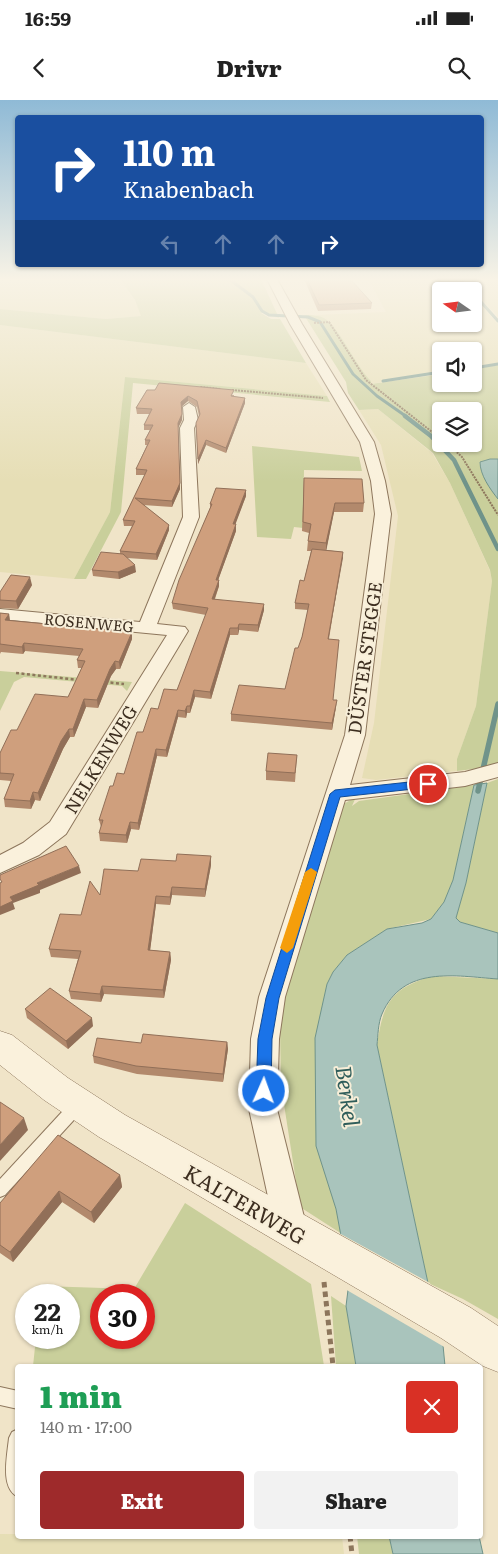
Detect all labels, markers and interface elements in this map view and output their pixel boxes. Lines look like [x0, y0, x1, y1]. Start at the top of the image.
text: 16:59 [25, 4, 71, 32]
text: Drivr [217, 51, 281, 84]
icon: back [25, 54, 53, 82]
icon: search [445, 54, 473, 82]
text: 110 m [123, 125, 215, 177]
icon: right [40, 135, 105, 200]
text: Knabenbach [123, 172, 254, 205]
icon: left [156, 230, 184, 258]
icon: ahead [209, 230, 237, 258]
icon: ahead [262, 230, 290, 258]
icon: right [315, 230, 343, 258]
north arrow [432, 282, 482, 332]
map controls [432, 282, 482, 452]
button: sound [432, 342, 482, 392]
button: layers [432, 402, 482, 452]
street label: DÜSTER STEGGE [340, 580, 388, 736]
street label: ROSENWEG [43, 607, 135, 637]
street label: NELKENWEG [57, 699, 143, 819]
pin [407, 763, 449, 805]
icon: arrive [414, 770, 442, 798]
water label: Berkel [328, 1063, 370, 1129]
position arrow [237, 1064, 289, 1116]
street label: KALTERWEG [179, 1155, 313, 1251]
speed limit sign: 30 [90, 1284, 155, 1349]
text: 22 [34, 1292, 61, 1329]
text: km/h [32, 1320, 63, 1338]
text: 1 min [40, 1373, 122, 1417]
button: close [406, 1381, 458, 1433]
text: 140 m · 17:00 [40, 1414, 132, 1438]
button: Exit [40, 1471, 244, 1529]
button: Share [254, 1471, 458, 1529]

